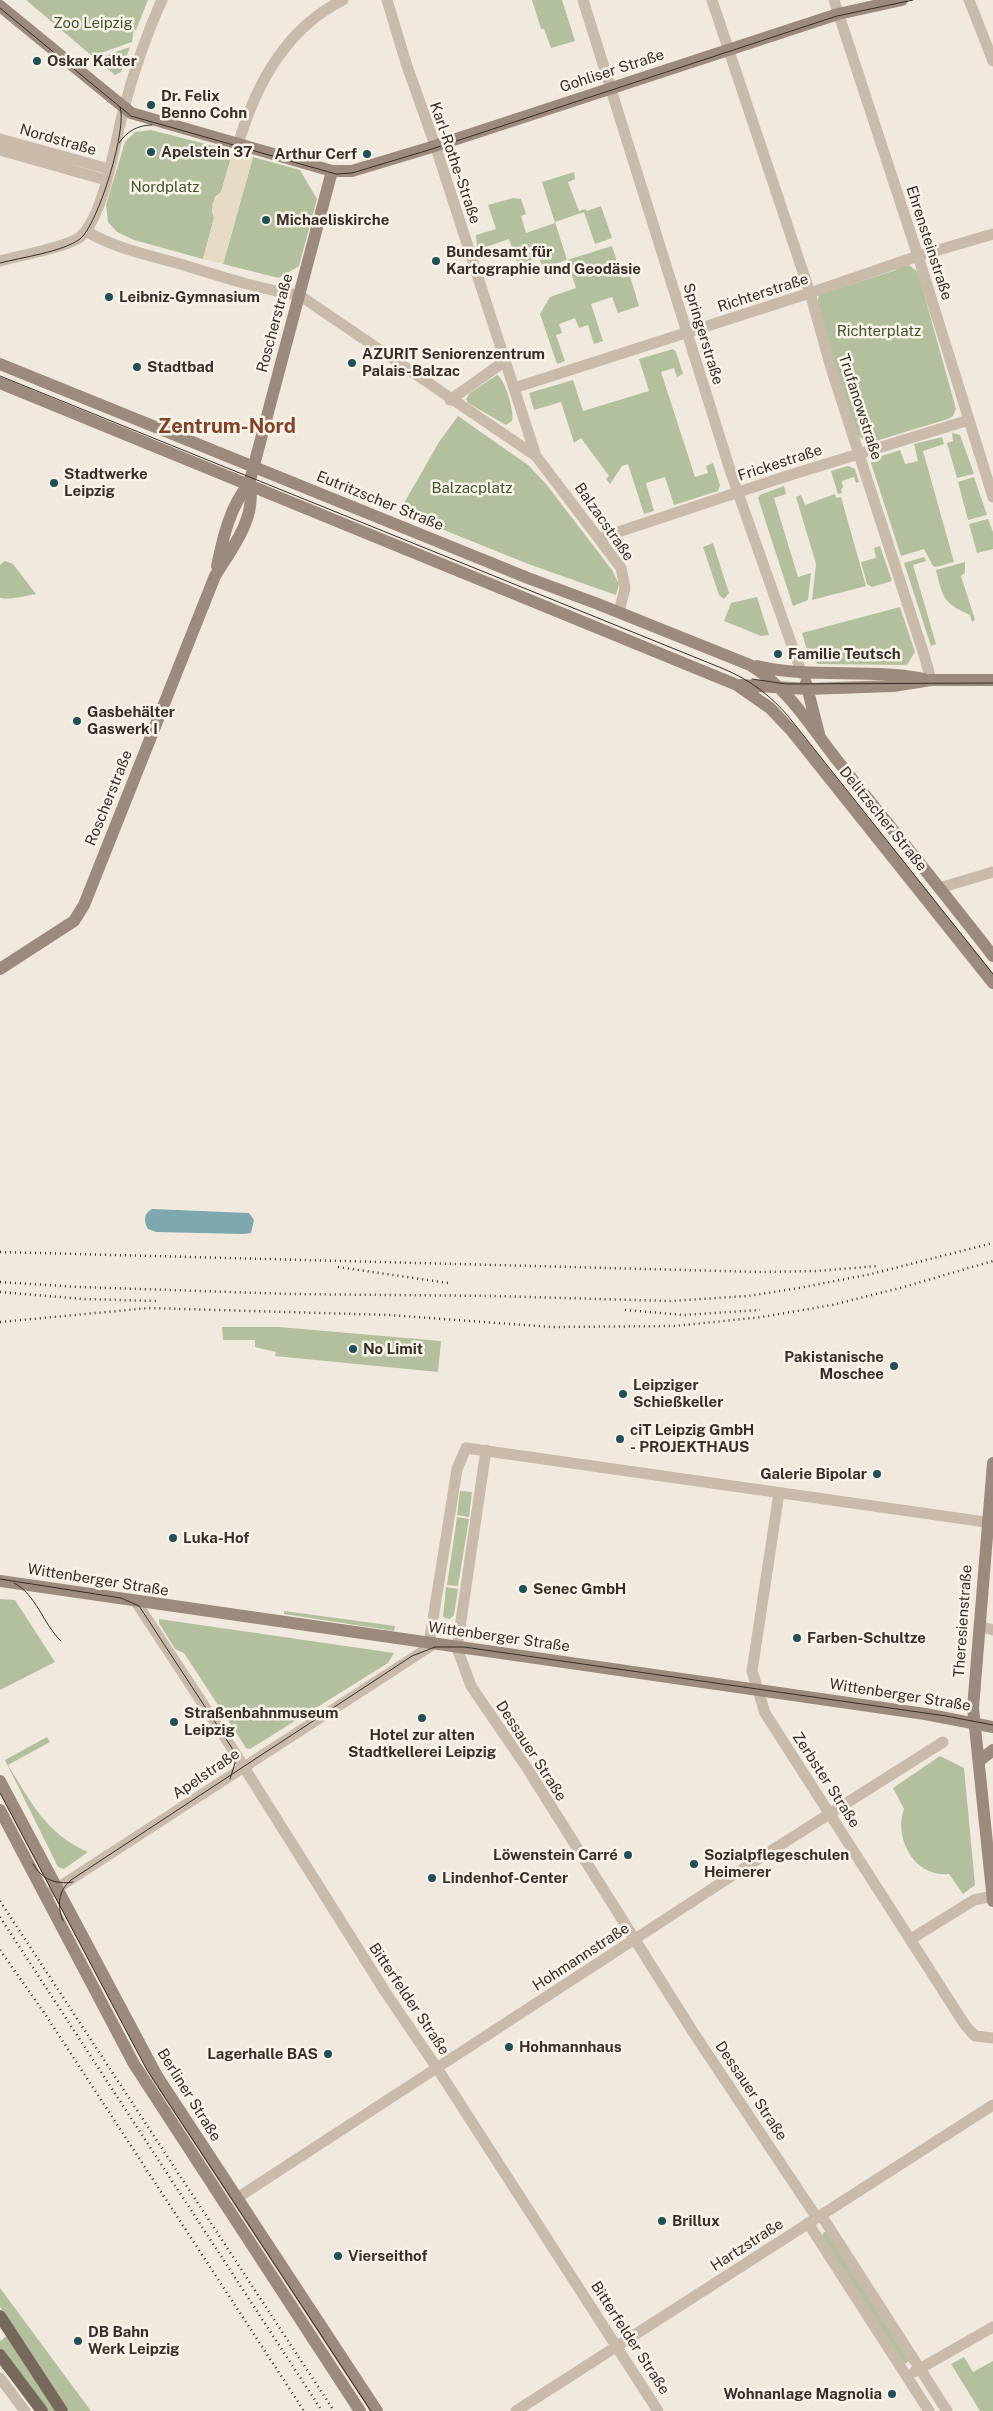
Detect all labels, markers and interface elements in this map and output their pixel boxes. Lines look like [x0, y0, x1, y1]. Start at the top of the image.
park label: Zoo Leipzig [53, 14, 133, 32]
street label: Gohliser Straße [558, 46, 666, 96]
place label: Oskar Kalter [47, 52, 137, 70]
marker: Oskar Kalter [31, 55, 43, 67]
place label: Dr. Felix Benno Cohn [161, 87, 247, 122]
marker: Dr. Felix Benno Cohn [145, 99, 157, 111]
street label: Karl-Rothe-Straße [426, 100, 484, 226]
street label: Nordstraße [18, 120, 98, 160]
place label: Apelstein 37 [161, 143, 252, 161]
place label: Arthur Cerf [274, 145, 357, 163]
marker: Apelstein 37 [145, 146, 157, 158]
marker: Arthur Cerf [361, 148, 373, 160]
park label: Nordplatz [131, 178, 199, 196]
street label: Ehrensteinstraße [902, 184, 956, 302]
place label: Michaeliskirche [276, 211, 389, 229]
marker: Michaeliskirche [260, 214, 272, 226]
place label: Bundesamt für Kartographie und Geodäsie [446, 243, 641, 278]
marker: Bundesamt für Kartographie und Geodäsie [430, 255, 442, 267]
street label: Richterstraße [715, 270, 811, 316]
street label: Roscherstraße [253, 272, 297, 374]
street label: Springerstraße [679, 281, 727, 387]
place label: Leibniz-Gymnasium [119, 288, 260, 306]
marker: Leibniz-Gymnasium [103, 291, 115, 303]
park label: Richterplatz [837, 322, 921, 340]
place label: AZURIT Seniorenzentrum Palais-Balzac [362, 345, 545, 380]
street label: Trufanowstraße [834, 352, 886, 462]
marker: AZURIT Seniorenzentrum Palais-Balzac [346, 357, 358, 369]
place label: Stadtbad [147, 358, 214, 376]
marker: Stadtbad [131, 361, 143, 373]
district label: Zentrum-Nord [158, 415, 296, 439]
street label: Frickestraße [736, 441, 824, 485]
place label: Stadtwerke Leipzig [64, 465, 148, 500]
street label: Eutritzscher Straße [314, 467, 446, 535]
marker: Stadtwerke Leipzig [48, 477, 60, 489]
park label: Balzacplatz [431, 479, 513, 497]
street label: Balzacstraße [570, 479, 638, 565]
place label: Familie Teutsch [788, 645, 901, 663]
marker: Familie Teutsch [772, 648, 784, 660]
place label: Gasbehälter Gaswerk I [87, 703, 175, 738]
marker: Gasbehälter Gaswerk I [71, 715, 83, 727]
street label: Roscherstraße [82, 748, 136, 848]
street label: Delitzscher Straße [835, 763, 931, 875]
place label: No Limit [363, 1340, 423, 1358]
marker: No Limit [347, 1343, 359, 1355]
place label: Pakistanische Moschee [784, 1348, 884, 1383]
marker: Pakistanische Moschee [888, 1360, 900, 1372]
place label: Leipziger Schießkeller [633, 1376, 723, 1411]
marker: Leipziger Schießkeller [617, 1388, 629, 1400]
place label: ciT Leipzig GmbH - PROJEKTHAUS [630, 1421, 754, 1456]
marker: ciT Leipzig GmbH - PROJEKTHAUS [614, 1433, 626, 1445]
place label: Galerie Bipolar [760, 1465, 867, 1483]
marker: Galerie Bipolar [871, 1468, 883, 1480]
place label: Luka-Hof [183, 1529, 249, 1547]
marker: Luka-Hof [167, 1532, 179, 1544]
street label: Wittenberger Straße [26, 1560, 170, 1600]
street label: Theresienstraße [950, 1564, 976, 1678]
place label: Senec GmbH [533, 1580, 626, 1598]
marker: Senec GmbH [517, 1583, 529, 1595]
street label: Wittenberger Straße [427, 1618, 571, 1656]
place label: Farben-Schultze [807, 1629, 926, 1647]
marker: Farben-Schultze [791, 1632, 803, 1644]
street label: Wittenberger Straße [828, 1675, 972, 1715]
street label: Dessauer Straße [492, 1698, 570, 1804]
place label: Straßenbahnmuseum Leipzig [184, 1704, 338, 1739]
marker: Hotel zur alten Stadtkellerei Leipzig [416, 1712, 428, 1724]
marker: Straßenbahnmuseum Leipzig [168, 1716, 180, 1728]
place label: Hotel zur alten Stadtkellerei Leipzig [348, 1726, 496, 1761]
street label: Zerbster Straße [788, 1729, 864, 1831]
street label: Apelstraße [169, 1745, 243, 1803]
place label: Löwenstein Carré [493, 1846, 618, 1864]
place label: Sozialpflegeschulen Heimerer [704, 1846, 849, 1881]
marker: Löwenstein Carré [622, 1849, 634, 1861]
marker: Sozialpflegeschulen Heimerer [688, 1858, 700, 1870]
place label: Lindenhof-Center [442, 1869, 568, 1887]
marker: Lindenhof-Center [426, 1872, 438, 1884]
street label: Hohmannstraße [529, 1919, 633, 1995]
street label: Bitterfelder Straße [365, 1940, 453, 2058]
place label: Hohmannhaus [519, 2038, 622, 2056]
street label: Dessauer Straße [711, 2038, 791, 2144]
marker: Hohmannhaus [503, 2041, 515, 2053]
street label: Berliner Straße [153, 2045, 225, 2145]
place label: Lagerhalle BAS [207, 2045, 318, 2063]
marker: Lagerhalle BAS [322, 2048, 334, 2060]
place label: Brillux [672, 2212, 720, 2230]
marker: Brillux [656, 2215, 668, 2227]
street label: Hartzstraße [707, 2215, 787, 2275]
place label: Vierseithof [348, 2247, 427, 2265]
marker: Vierseithof [332, 2250, 344, 2262]
street label: Bitterfelder Straße [587, 2278, 673, 2398]
place label: DB Bahn Werk Leipzig [88, 2323, 180, 2358]
marker: DB Bahn Werk Leipzig [72, 2335, 84, 2347]
place label: Wohnanlage Magnolia [723, 2385, 882, 2403]
marker: Wohnanlage Magnolia [886, 2388, 898, 2400]

